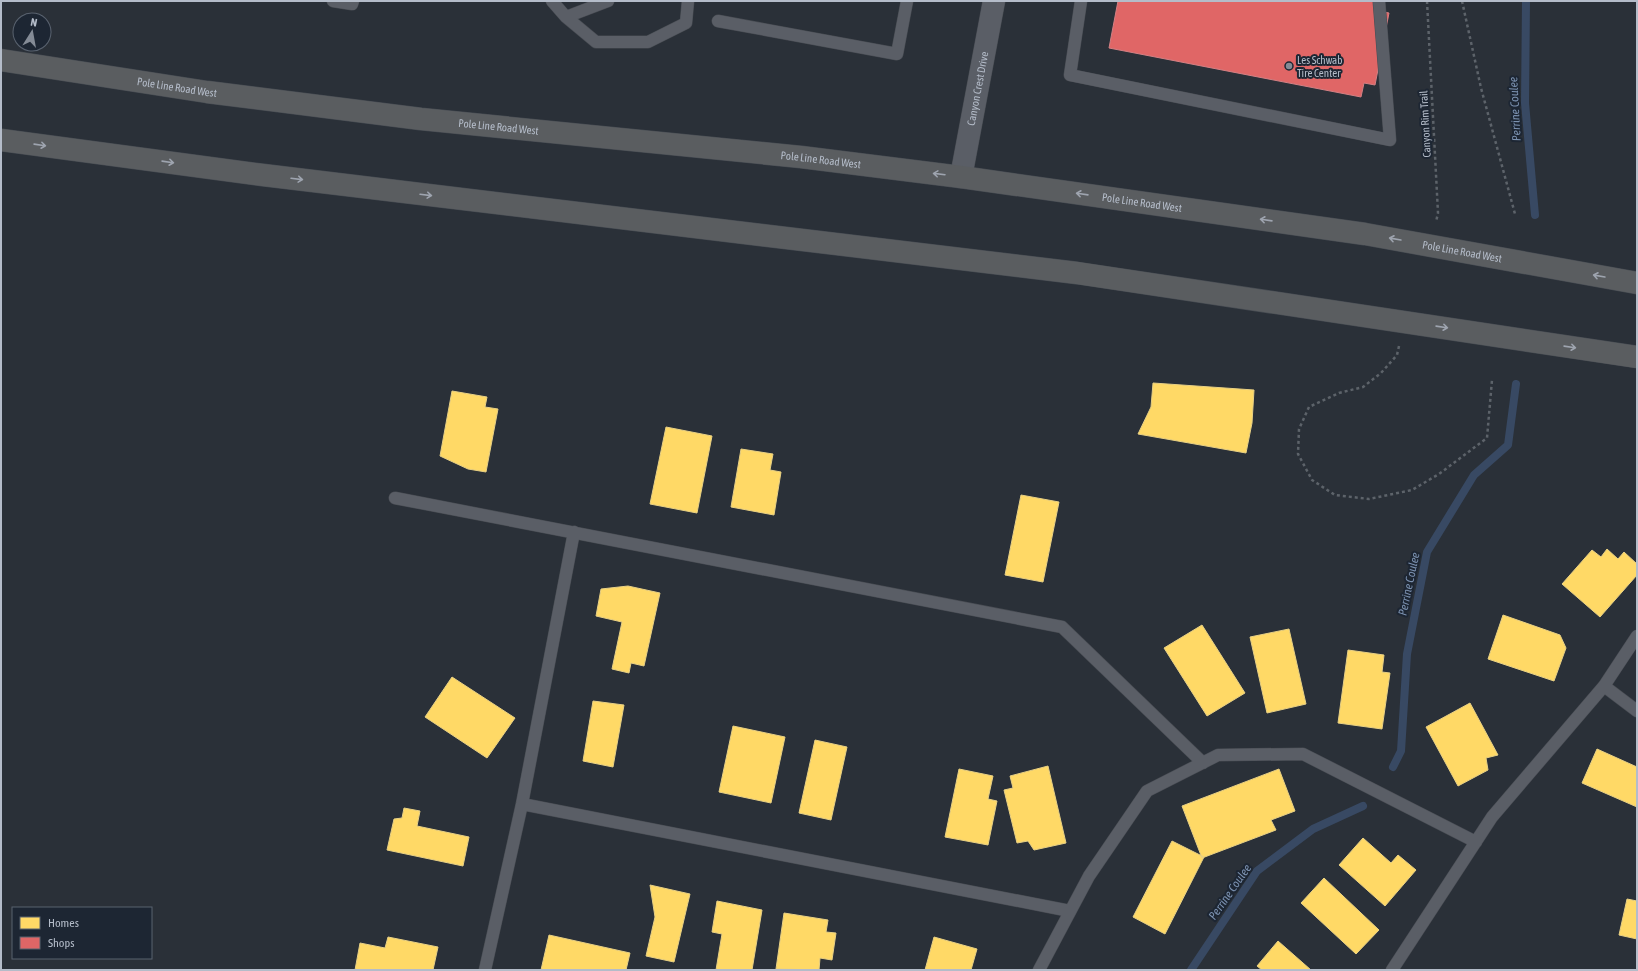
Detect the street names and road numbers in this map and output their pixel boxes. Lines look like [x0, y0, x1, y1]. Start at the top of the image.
street label: Canyon Crest Drive [965, 51, 990, 127]
street label: Pole Line Road West [136, 75, 218, 99]
street label: Canyon Rim Trail [1417, 90, 1433, 158]
street label: Pole Line Road West [458, 117, 539, 137]
street label: Pole Line Road West [780, 149, 862, 170]
street label: Pole Line Road West [1101, 191, 1183, 214]
street label: Pole Line Road West [1421, 238, 1503, 265]

